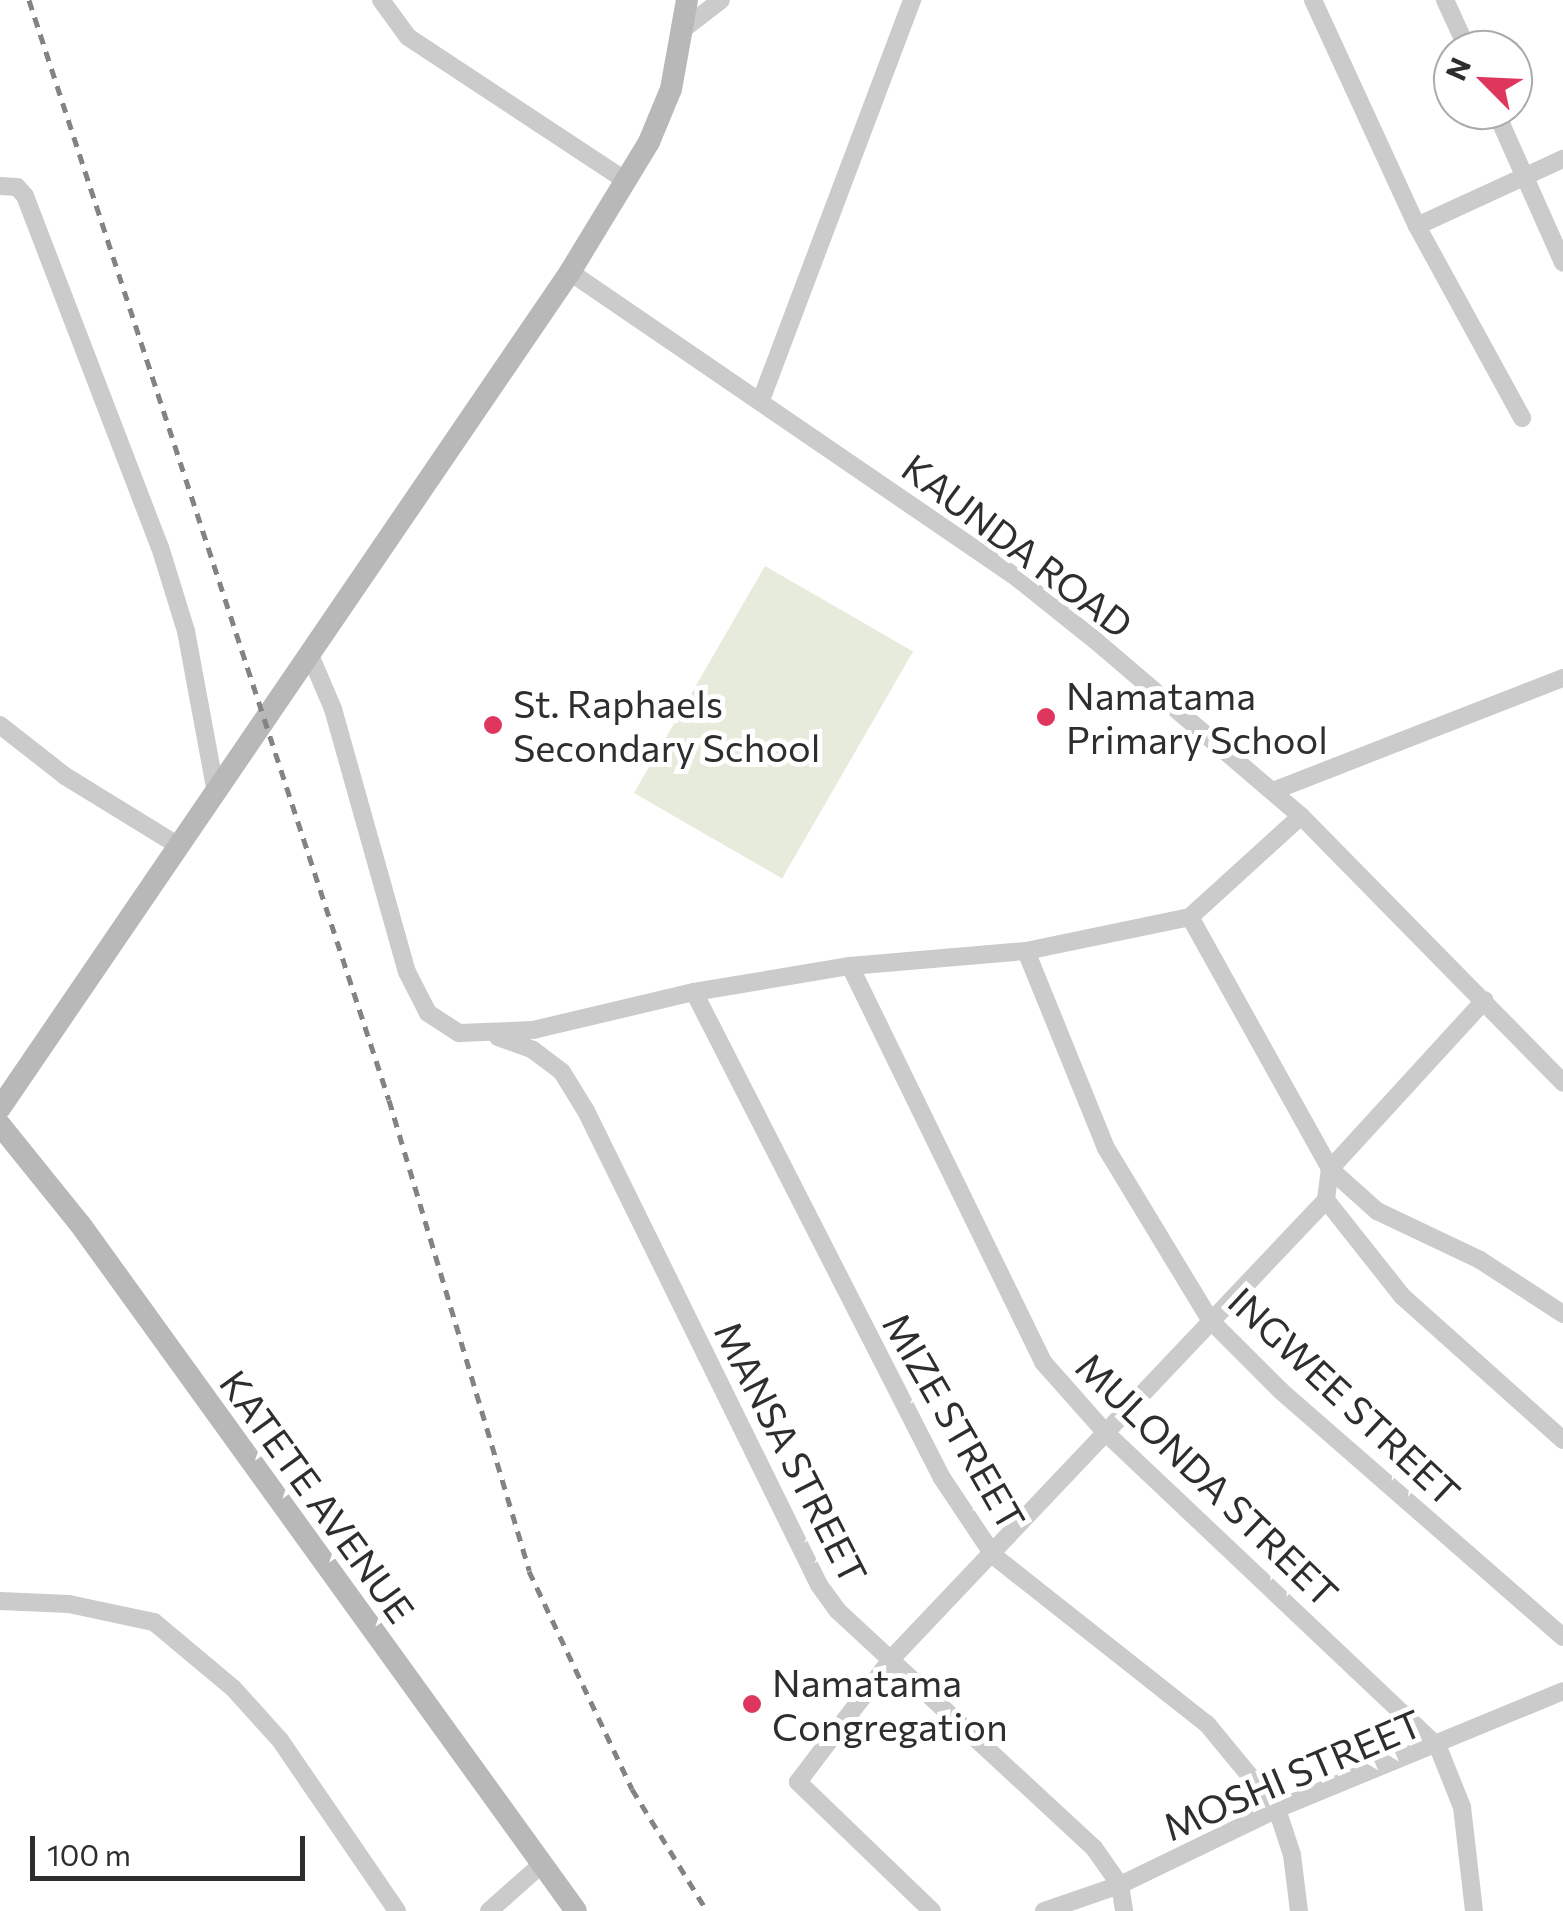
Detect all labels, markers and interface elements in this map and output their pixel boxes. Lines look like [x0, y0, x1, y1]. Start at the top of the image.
north arrow [1433, 30, 1533, 130]
text: N [1438, 52, 1477, 85]
street label: KAUNDA ROAD [894, 444, 1142, 646]
place label: Namatama Primary School [1066, 672, 1328, 762]
place label: St. Raphaels Secondary School [513, 680, 820, 769]
marker: Namatama Primary School [1035, 706, 1057, 728]
marker: St. Raphaels Secondary School [482, 714, 504, 736]
street label: INGWEE STREET [1220, 1277, 1470, 1515]
street label: MIZE STREET [874, 1304, 1036, 1538]
street label: MANSA STREET [706, 1313, 878, 1591]
street label: MULONDA STREET [1068, 1342, 1348, 1616]
street label: KATETE AVENUE [211, 1361, 425, 1631]
place label: Namatama Congregation [772, 1659, 1008, 1748]
marker: Namatama Congregation [741, 1693, 763, 1715]
street label: MOSHI STREET [1156, 1699, 1428, 1849]
scale bar [35, 1816, 310, 1878]
text: 100 m [47, 1835, 131, 1872]

